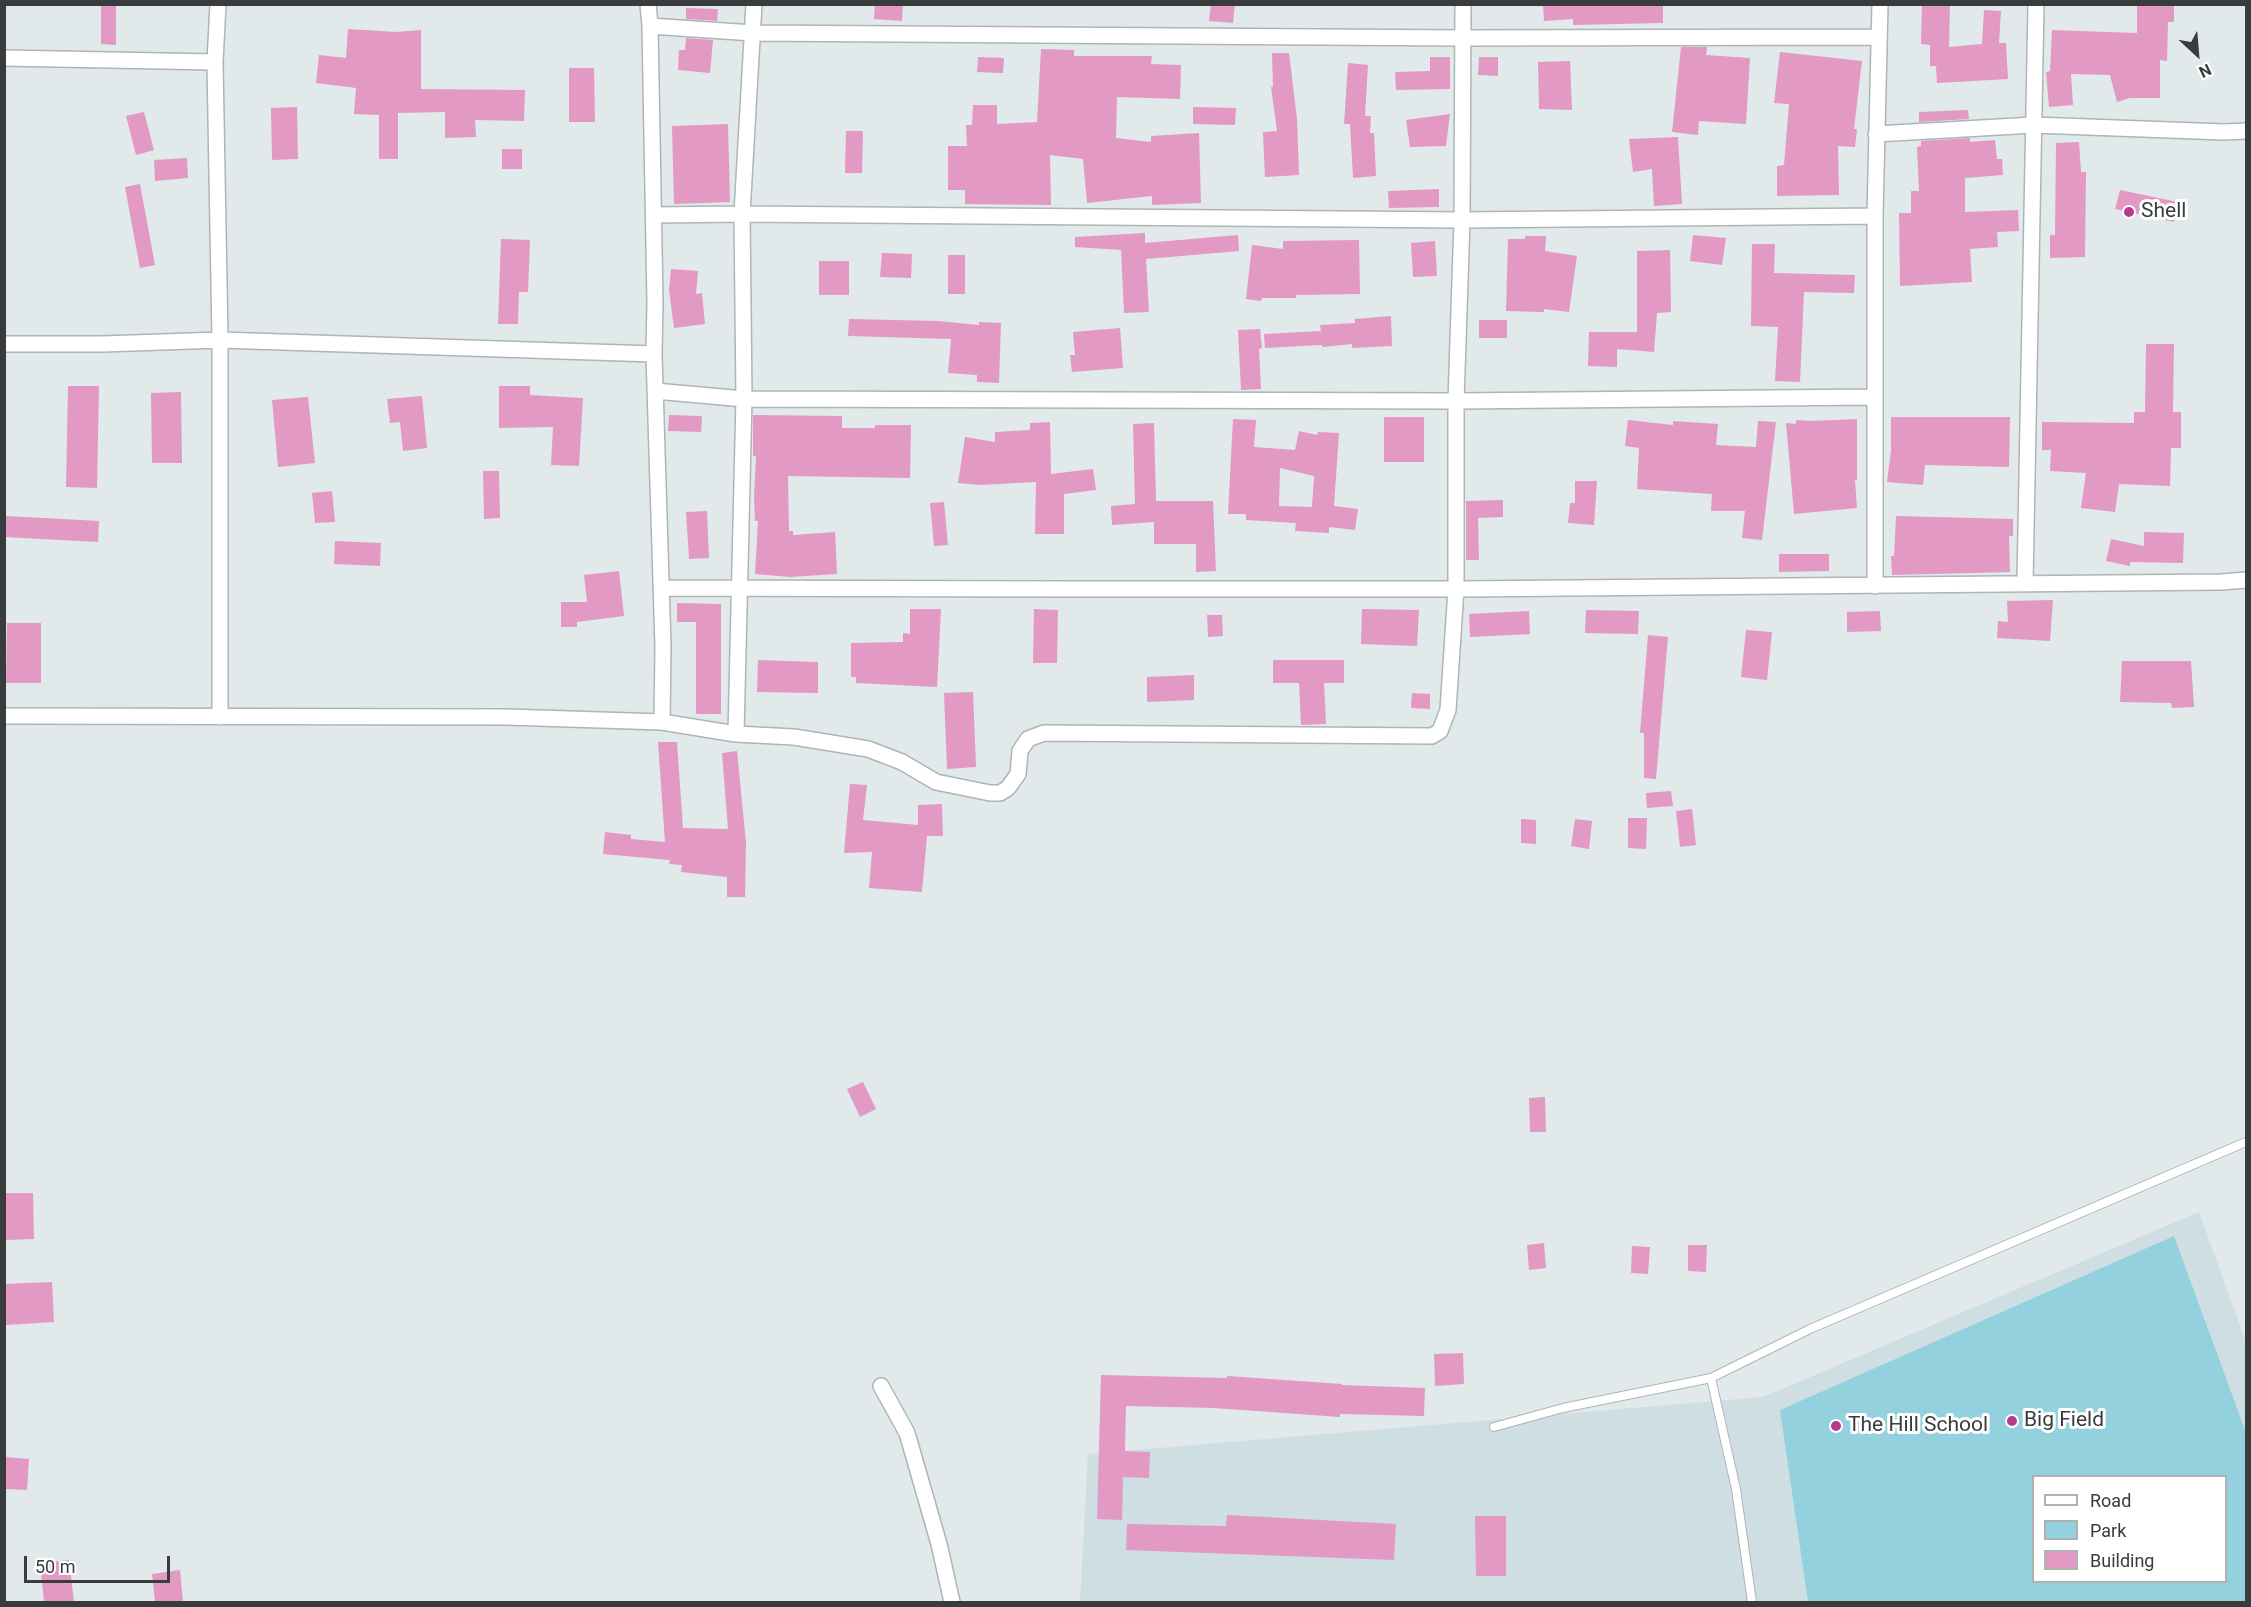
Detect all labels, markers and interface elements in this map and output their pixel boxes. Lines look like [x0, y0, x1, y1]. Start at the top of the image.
north arrow [2167, 24, 2227, 84]
text: N [2196, 60, 2214, 82]
place label: Shell [2141, 199, 2186, 225]
marker: Shell [2122, 205, 2136, 219]
place label: Big Field [2024, 1408, 2104, 1434]
place label: The Hill School [1848, 1413, 1988, 1439]
marker: Big Field [2005, 1414, 2019, 1428]
marker: The Hill School [1829, 1419, 1843, 1433]
legend [2032, 1475, 2227, 1583]
text: Road [2090, 1490, 2131, 1511]
text: Park [2090, 1520, 2126, 1541]
scale bar [27, 1544, 172, 1582]
text: Building [2090, 1550, 2154, 1571]
text: 50 m [35, 1556, 75, 1577]

